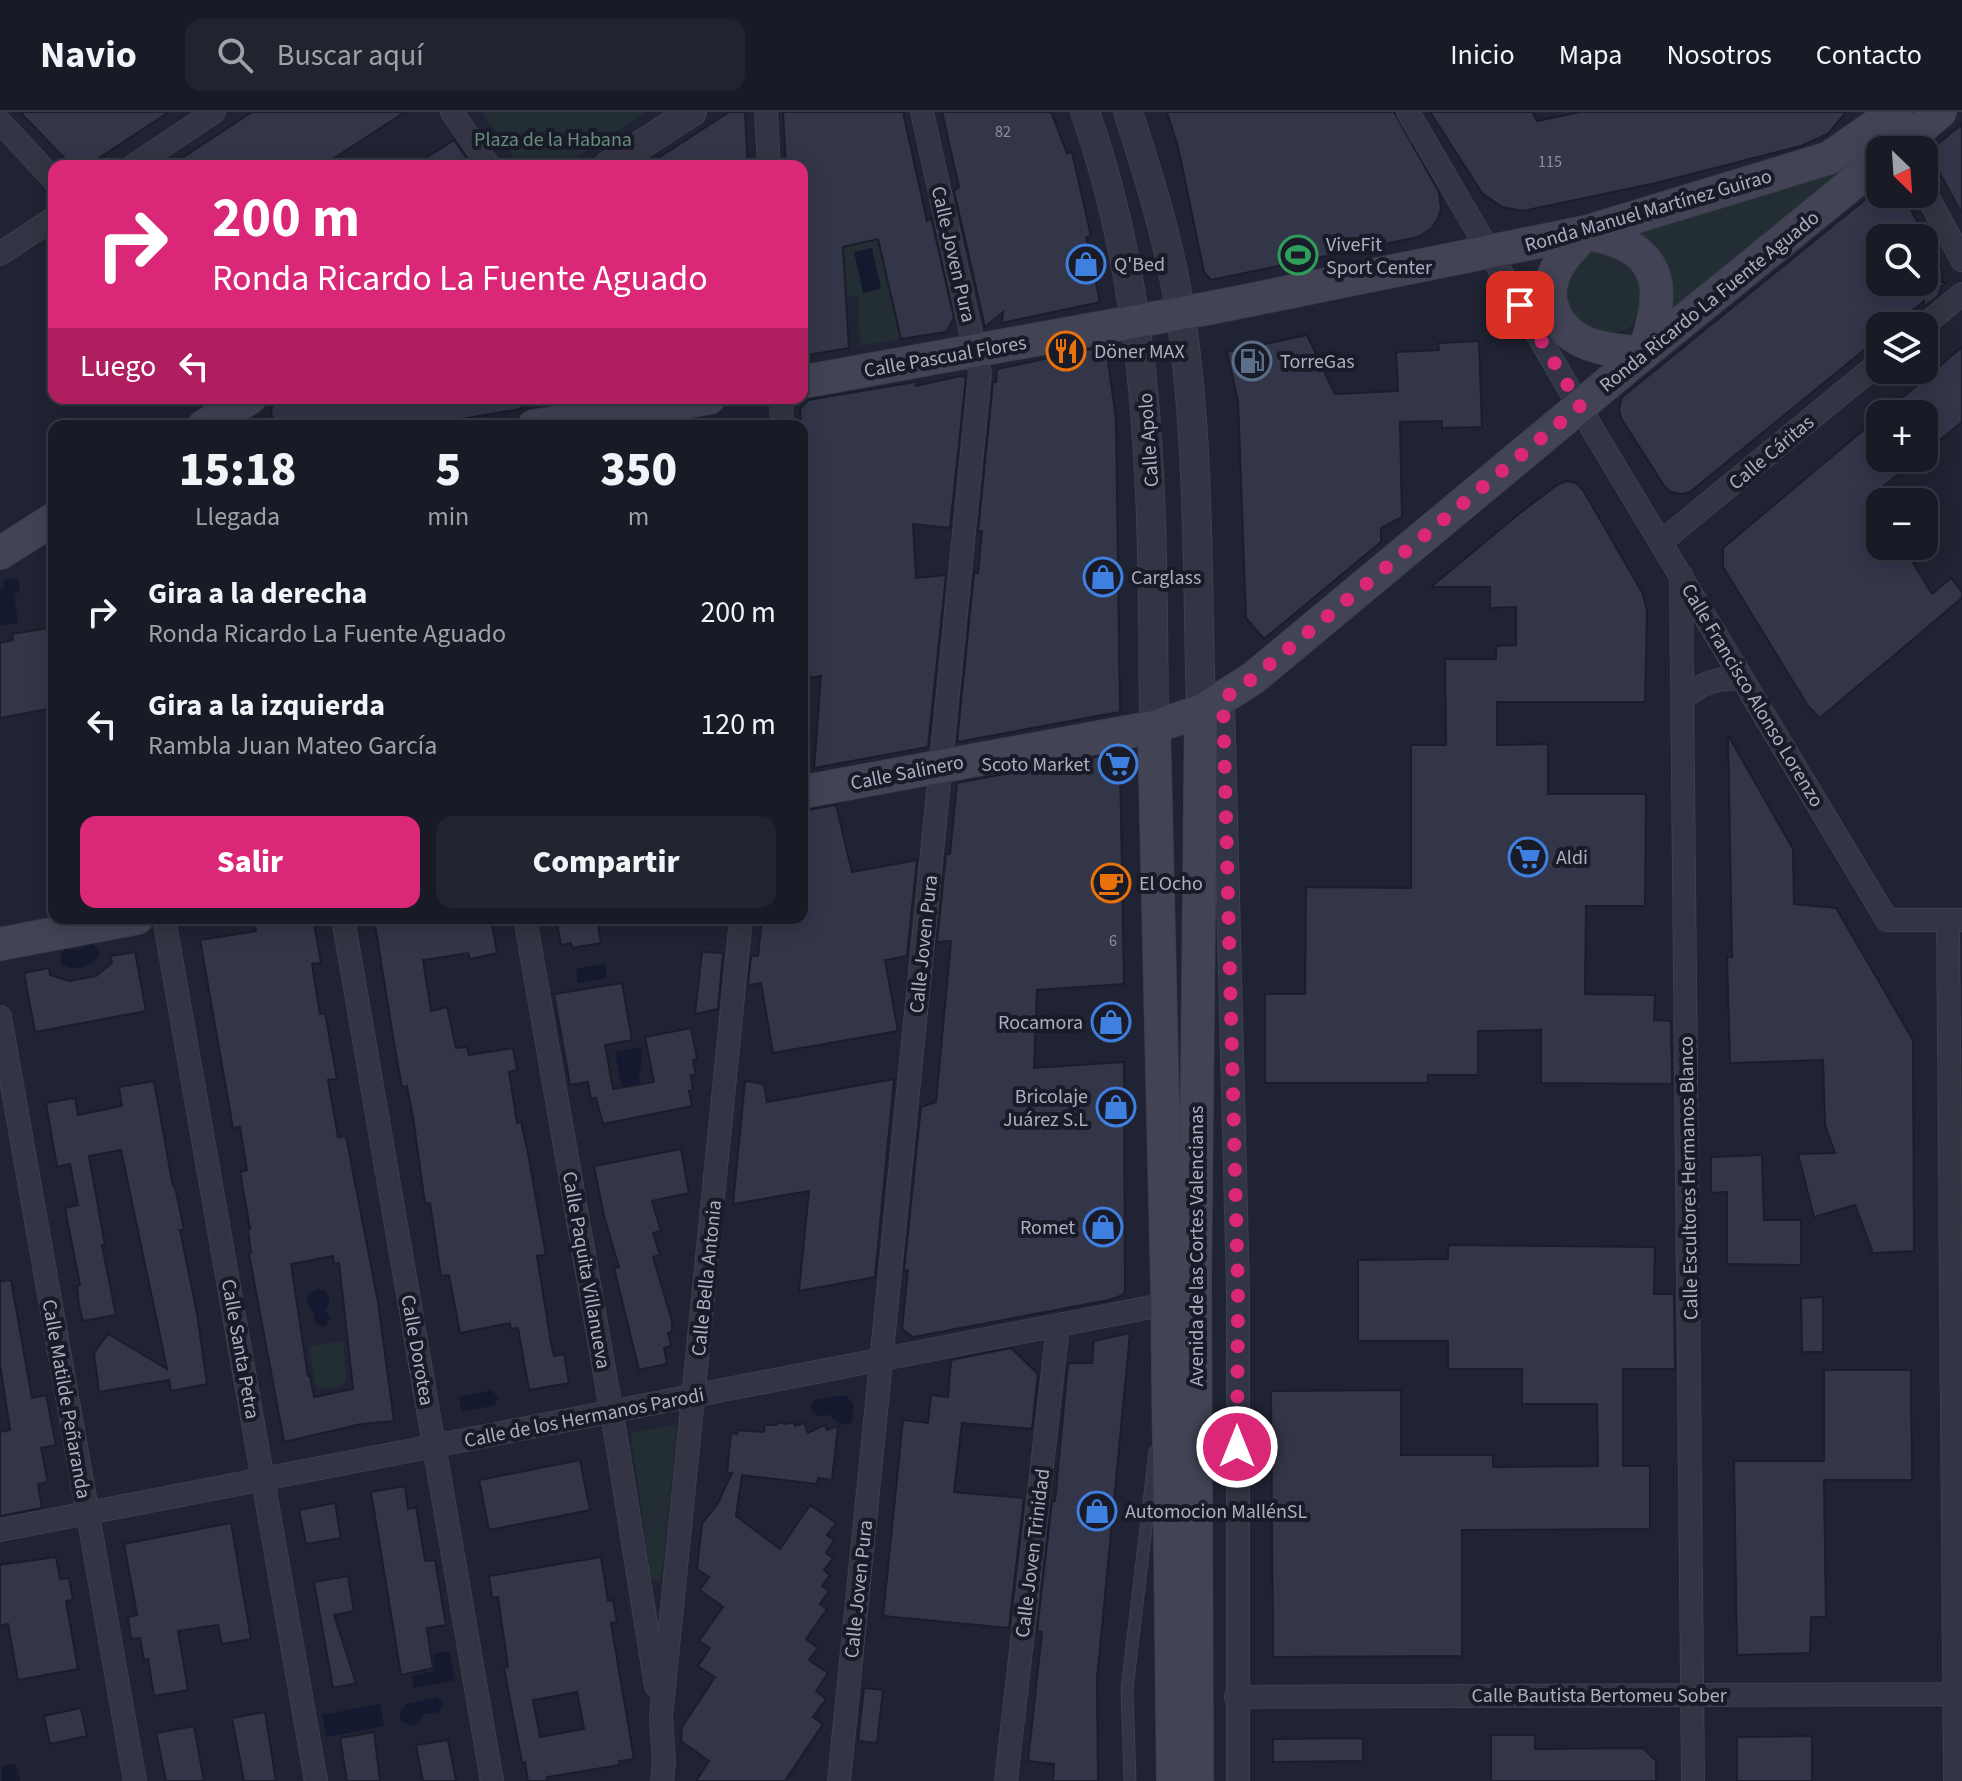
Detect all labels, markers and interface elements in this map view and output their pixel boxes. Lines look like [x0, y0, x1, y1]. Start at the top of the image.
search box [185, 19, 745, 91]
text: Navio [40, 28, 137, 82]
icon: search [213, 33, 257, 77]
text: Buscar aquí [277, 34, 424, 77]
text: Inicio [1450, 35, 1515, 75]
text: Mapa [1559, 35, 1622, 75]
text: Nosotros [1666, 35, 1772, 75]
text: Contacto [1816, 35, 1922, 75]
house number: 82 [995, 121, 1011, 143]
park label: Plaza de la Habana [474, 126, 632, 154]
north arrow [1866, 136, 1938, 208]
map controls [1866, 136, 1938, 560]
house number: 115 [1538, 151, 1562, 173]
street label: Ronda Manuel Martínez Guirao [1522, 162, 1775, 260]
text: 200 m [212, 179, 360, 258]
street label: Calle Joven Pura [924, 183, 982, 325]
icon: right [80, 192, 184, 296]
street label: Ronda Ricardo La Fuente Aguado [1594, 204, 1825, 399]
button: search [1866, 224, 1938, 296]
place label: ViveFit Sport Center [1326, 231, 1432, 282]
sports icon: ViveFit Sport Center [1277, 234, 1319, 276]
shop icon: Q'Bed [1065, 243, 1107, 285]
place label: Q'Bed [1114, 251, 1165, 279]
text: Ronda Ricardo La Fuente Aguado [212, 253, 708, 304]
pin [1486, 271, 1554, 339]
icon: arrive [1498, 283, 1542, 327]
button: layers [1866, 312, 1938, 384]
street label: Calle Pascual Flores [862, 329, 1029, 385]
restaurant icon: Döner MAX [1045, 330, 1087, 372]
place label: Döner MAX [1094, 338, 1185, 366]
fuel station icon: TorreGas [1231, 340, 1273, 382]
icon: left [172, 344, 216, 388]
text: Luego [80, 345, 156, 388]
place label: TorreGas [1280, 348, 1355, 376]
street label: Calle Apolo [1132, 392, 1166, 488]
button: + [1866, 400, 1938, 472]
street label: Calle Cáritas [1723, 409, 1820, 497]
text: 15:18 [179, 436, 296, 504]
text: 5 [435, 436, 461, 504]
text: 350 [600, 436, 677, 504]
button: − [1866, 488, 1938, 560]
text: Llegada [195, 498, 280, 535]
text: min [427, 498, 469, 535]
text: m [628, 498, 649, 535]
shop icon: Carglass [1082, 556, 1124, 598]
place label: Carglass [1131, 564, 1201, 592]
text: Gira a la derecha [148, 572, 367, 615]
street label: Calle Francisco Alonso Lorenzo [1674, 578, 1830, 813]
icon: right [80, 590, 124, 634]
text: 200 m [700, 591, 776, 634]
text: Ronda Ricardo La Fuente Aguado [148, 615, 506, 652]
text: Gira a la izquierda [148, 684, 385, 727]
icon: left [80, 702, 124, 746]
text: 120 m [700, 703, 776, 746]
text: Rambla Juan Mateo García [148, 727, 437, 764]
supermarket icon: Scoto Market [1097, 743, 1139, 785]
street label: Calle Salinero [848, 748, 966, 798]
place label: Scoto Market [981, 751, 1090, 779]
button: Salir [80, 816, 420, 908]
button: Compartir [436, 816, 776, 908]
supermarket icon: Aldi [1507, 836, 1549, 878]
place label: Aldi [1556, 844, 1588, 872]
cafe icon: El Ocho [1090, 862, 1132, 904]
place label: El Ocho [1139, 870, 1203, 898]
street label: Calle Joven Pura [903, 874, 945, 1015]
house number: 6 [1109, 930, 1117, 952]
shop icon: Rocamora [1090, 1001, 1132, 1043]
place label: Rocamora [998, 1009, 1083, 1037]
street label: Calle Escultores Hermanos Blanco [1673, 1036, 1705, 1320]
place label: Bricolaje Juárez S.L [1003, 1083, 1088, 1134]
shop icon: Bricolaje Juárez S.L [1095, 1086, 1137, 1128]
street label: Avenida de las Cortes Valencianas [1183, 1106, 1211, 1386]
street label: Calle Paquita Villanueva [555, 1169, 617, 1371]
street label: Calle Bella Antonia [685, 1199, 729, 1357]
shop icon: Romet [1082, 1206, 1124, 1248]
place label: Romet [1020, 1214, 1075, 1242]
street label: Calle Santa Petra [214, 1277, 266, 1421]
street label: Calle Dorotea [393, 1292, 441, 1408]
street label: Calle Matilde Peñaranda [35, 1297, 97, 1501]
street label: Calle de los Hermanos Parodi [462, 1381, 706, 1455]
position arrow [1195, 1405, 1279, 1489]
street label: Calle Joven Trinidad [1009, 1467, 1057, 1639]
shop icon: Automocion MallénSL [1076, 1490, 1118, 1532]
place label: Automocion MallénSL [1125, 1498, 1308, 1526]
street label: Calle Joven Pura [838, 1519, 880, 1660]
street label: Calle Bautista Bertomeu Sober [1471, 1682, 1727, 1710]

